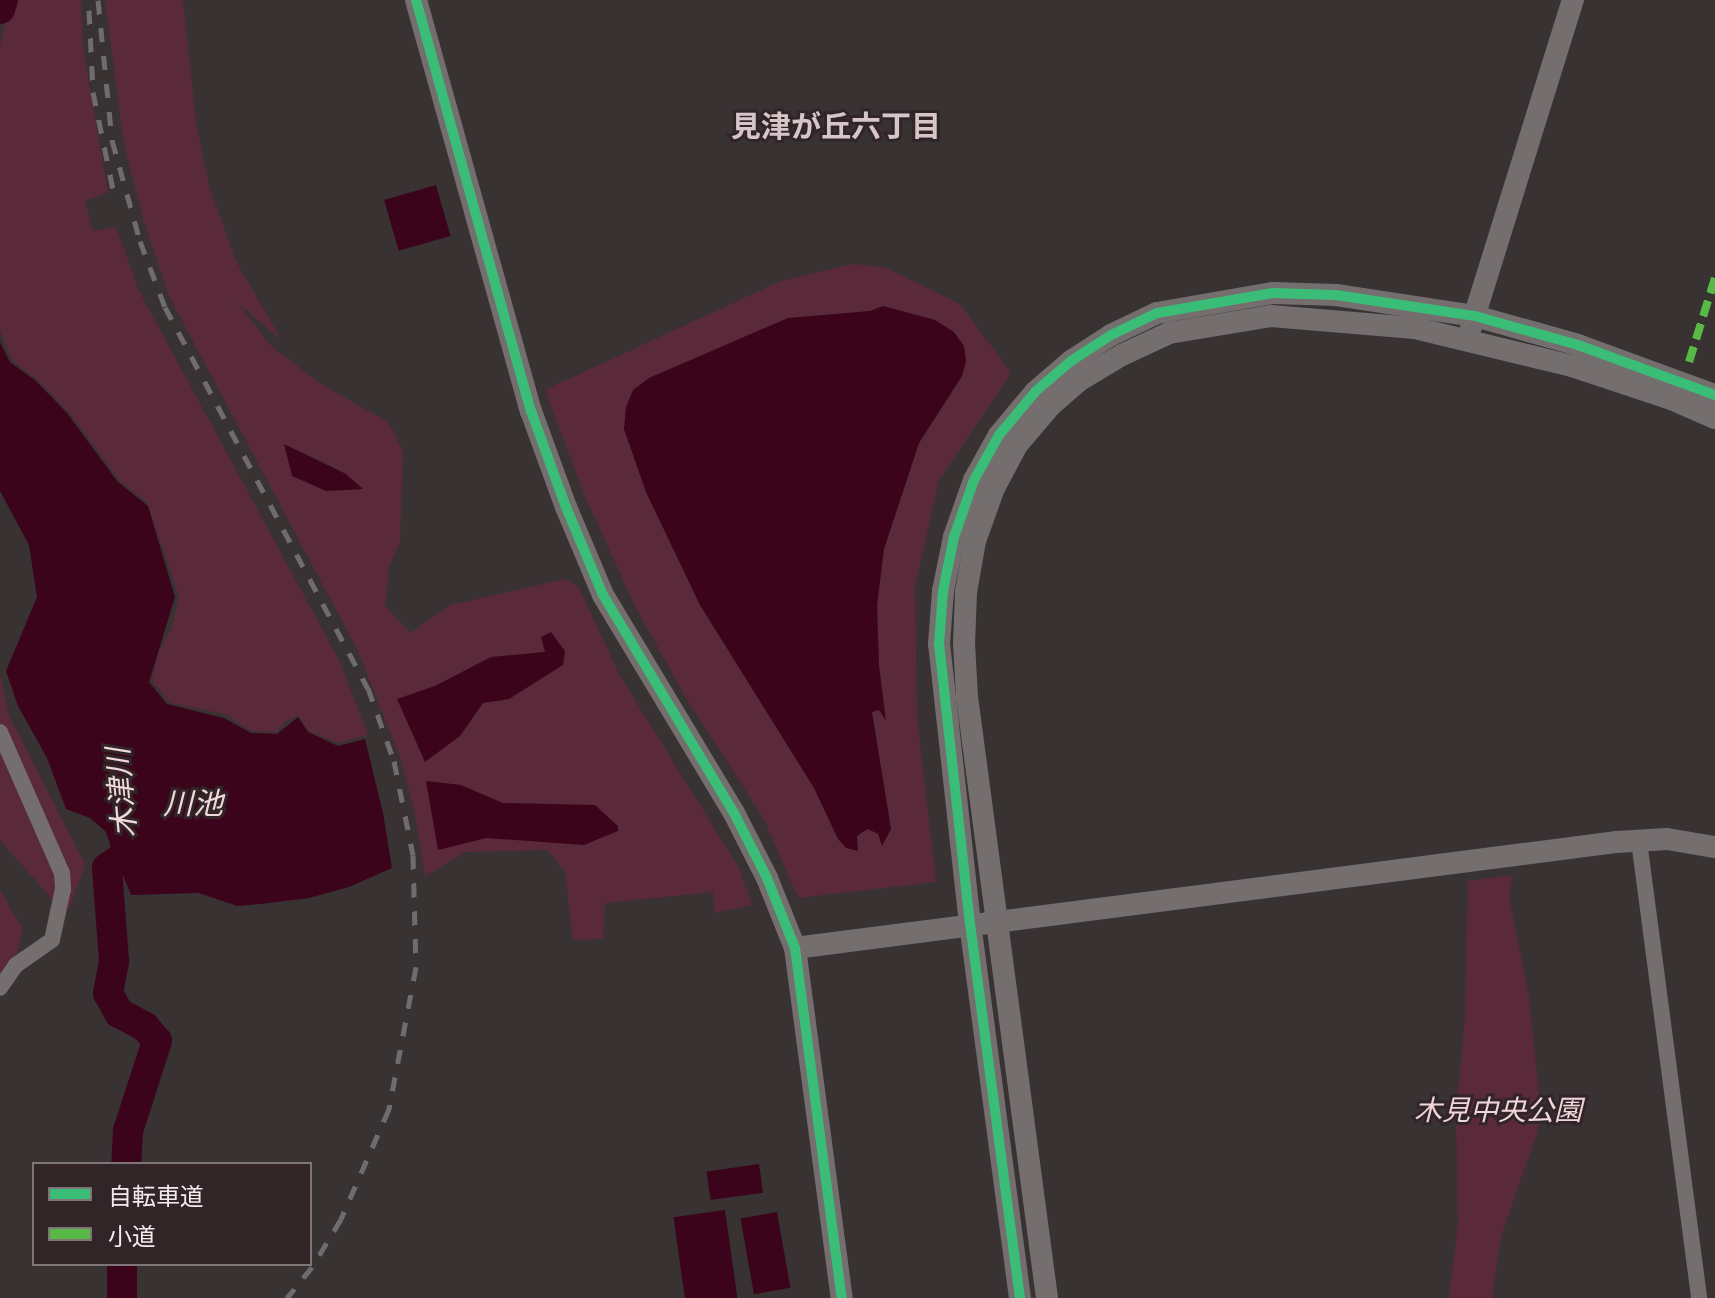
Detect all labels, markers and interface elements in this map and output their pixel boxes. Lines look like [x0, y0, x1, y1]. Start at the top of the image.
district label: 見津が丘六丁目 [731, 108, 941, 144]
water label: 木津川 [99, 747, 143, 839]
water label: 川池 [163, 785, 223, 821]
park label: 木見中央公園 [1414, 1092, 1582, 1126]
legend [32, 1162, 312, 1266]
text: 自転車道 [108, 1179, 204, 1212]
text: 小道 [108, 1219, 156, 1252]

